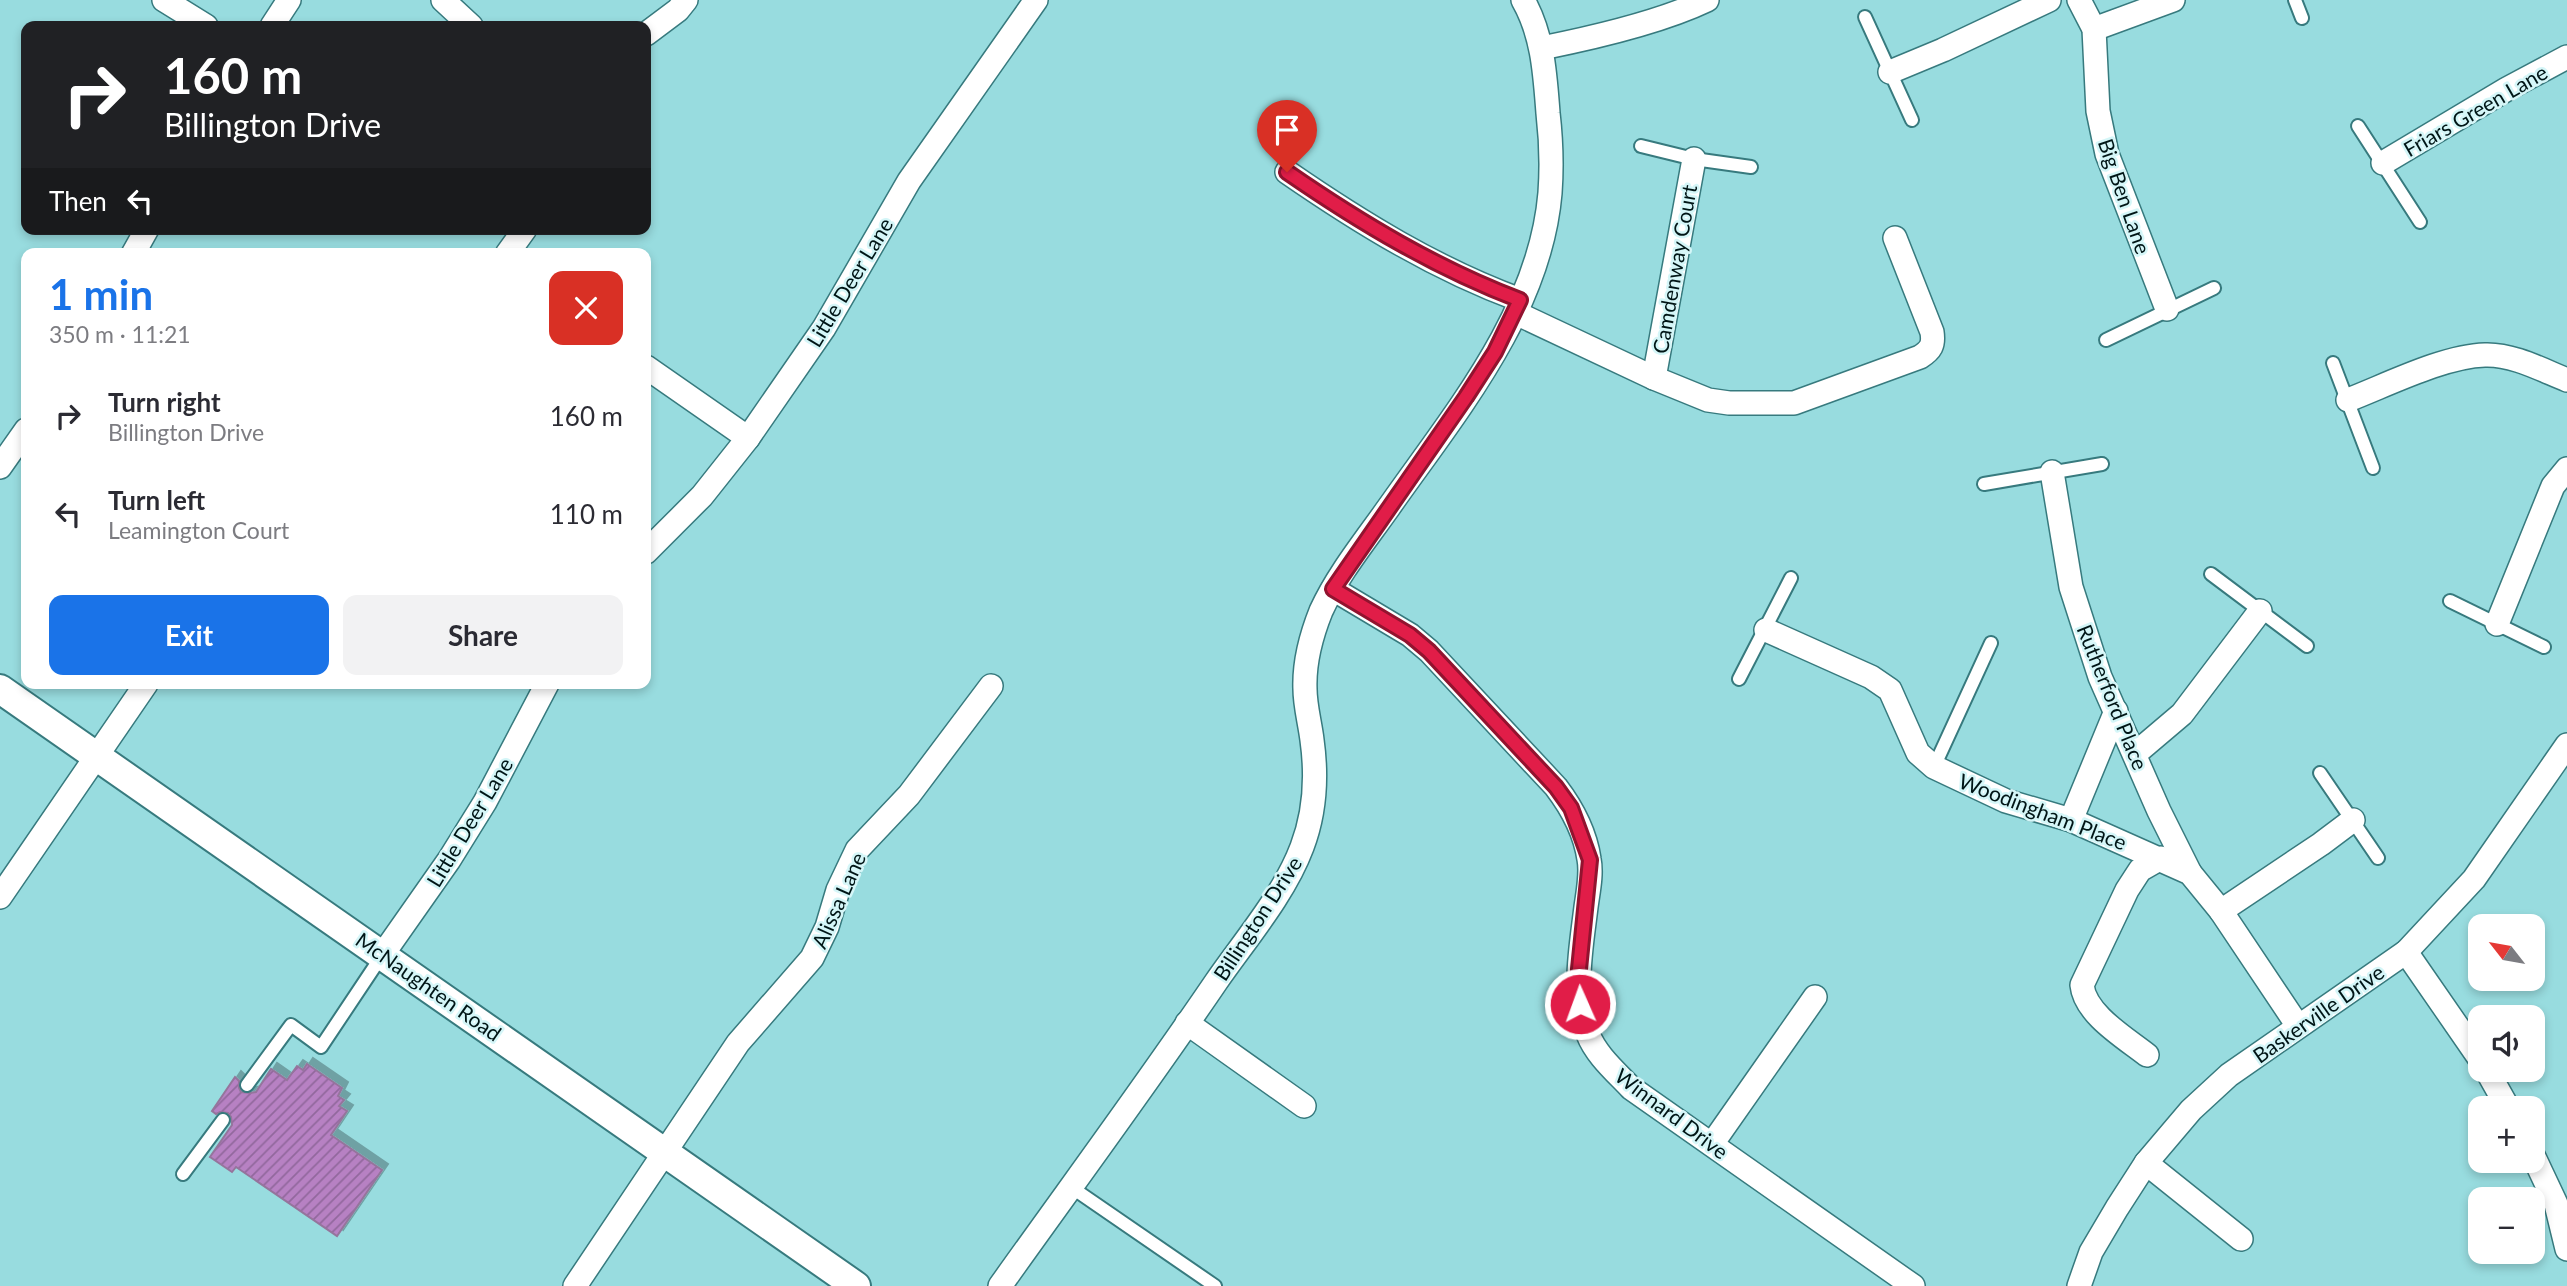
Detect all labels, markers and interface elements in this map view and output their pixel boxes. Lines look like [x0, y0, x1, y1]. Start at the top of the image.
text: 160 m [164, 46, 302, 104]
icon: right [49, 49, 140, 140]
street label: Friars Green Lane [2399, 59, 2551, 161]
pin [1257, 100, 1317, 172]
text: Billington Drive [164, 105, 381, 144]
icon: arrive [1268, 111, 1306, 149]
street label: Big Ben Lane [2094, 135, 2156, 257]
icon: left [121, 182, 159, 220]
street label: Camdenway Court [1647, 182, 1701, 355]
text: Then [49, 185, 107, 217]
street label: Little Deer Lane [801, 213, 897, 351]
text: 1 min [49, 269, 153, 319]
button: close [549, 271, 623, 345]
text: 350 m · 11:21 [49, 320, 191, 348]
text: Turn right [108, 386, 221, 418]
icon: right [49, 397, 87, 435]
text: 160 m [550, 400, 623, 432]
text: Billington Drive [108, 418, 264, 446]
text: Turn left [108, 484, 205, 516]
icon: left [49, 495, 87, 533]
text: 110 m [550, 498, 623, 530]
text: Leamington Court [108, 516, 289, 544]
button: Exit [49, 595, 329, 675]
button: Share [343, 595, 623, 675]
street label: Rutherford Place [2072, 621, 2154, 773]
street label: Little Deer Lane [421, 753, 517, 891]
street label: Woodingham Place [1956, 768, 2130, 854]
street label: Alissa Lane [806, 848, 870, 952]
street label: Billington Drive [1208, 851, 1306, 985]
north arrow [2468, 914, 2544, 990]
map controls [2468, 914, 2545, 1264]
street label: McNaughten Road [352, 927, 506, 1045]
street label: Baskerville Drive [2248, 959, 2388, 1067]
position arrow [1543, 967, 1617, 1041]
button: sound [2468, 1005, 2545, 1082]
street label: Winnard Drive [1611, 1062, 1733, 1164]
button: + [2468, 1096, 2545, 1173]
button: − [2468, 1187, 2545, 1264]

